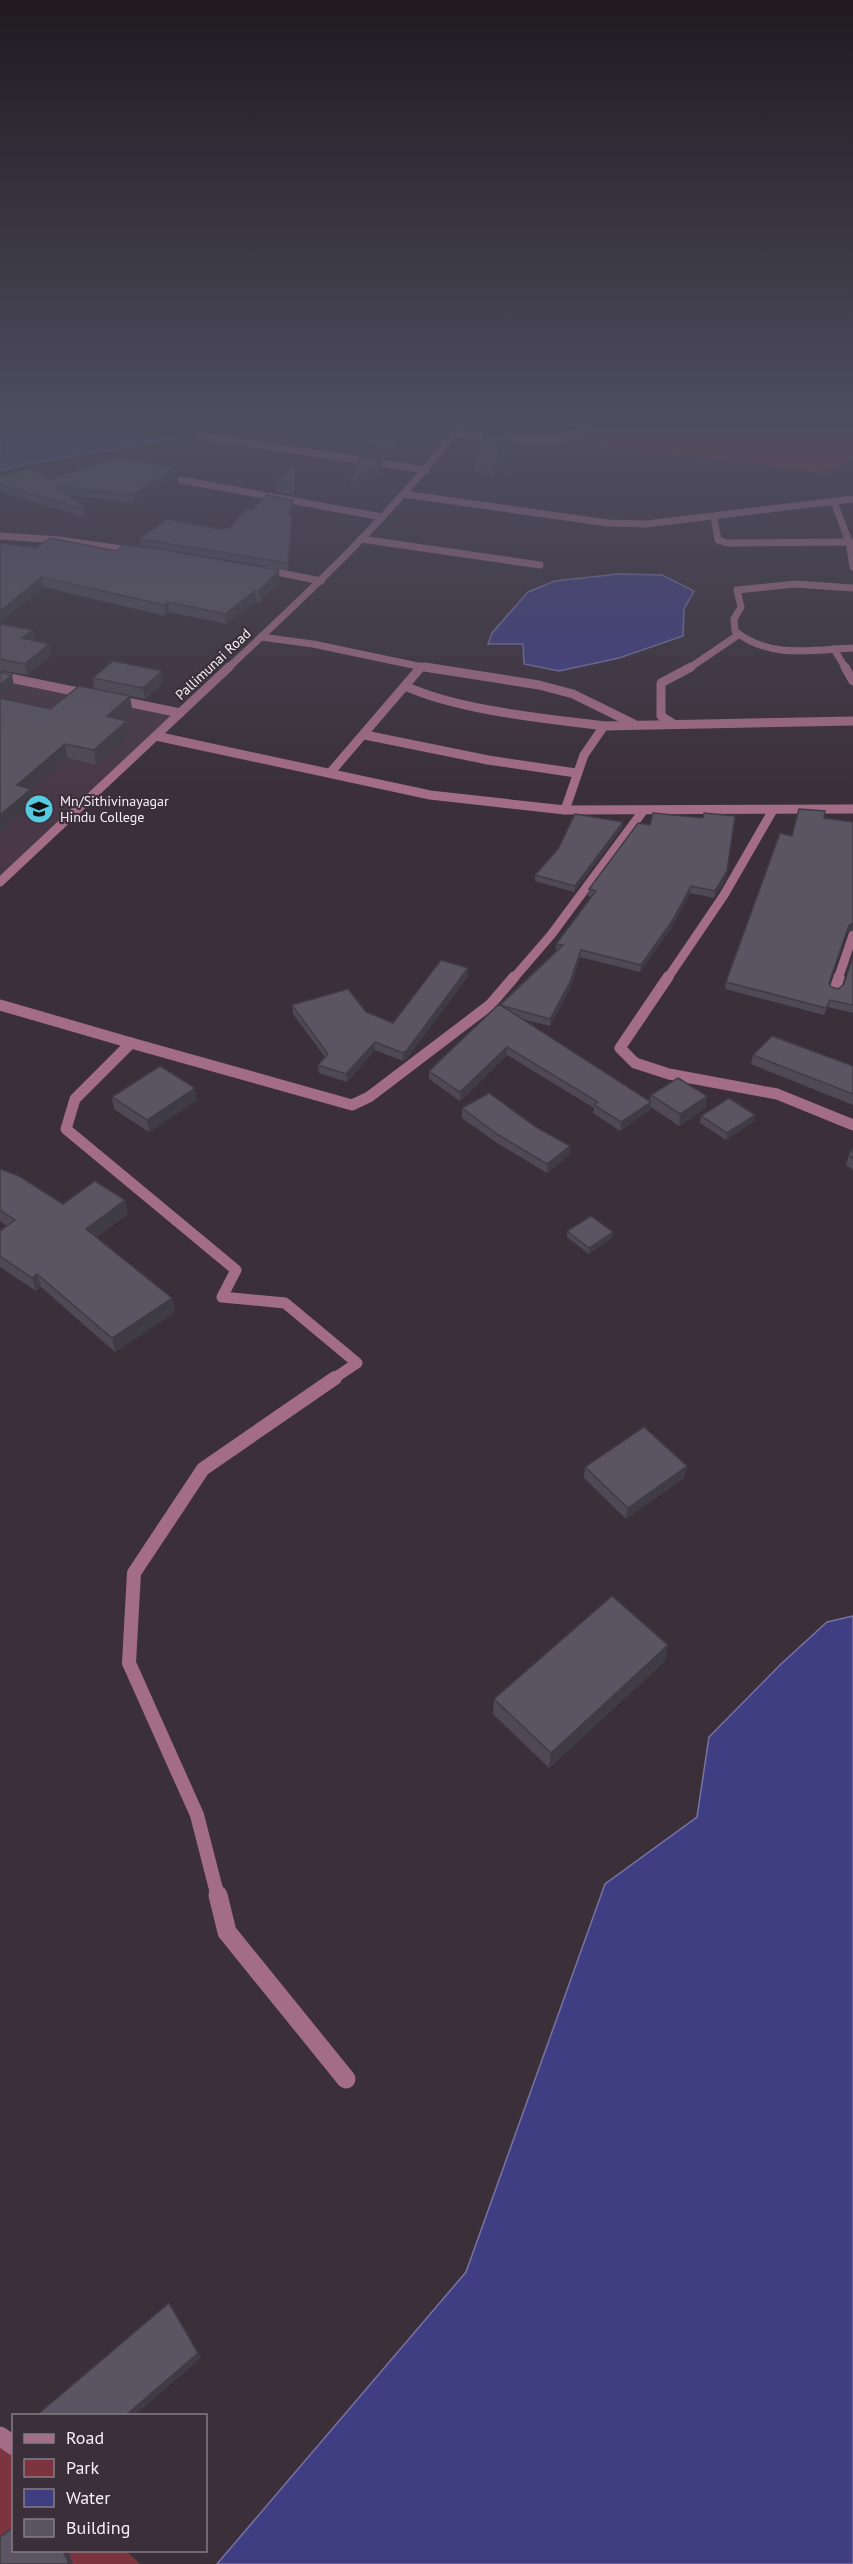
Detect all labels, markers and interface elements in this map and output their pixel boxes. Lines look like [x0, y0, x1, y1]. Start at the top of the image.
street label: Pallimunai Road [171, 624, 255, 704]
place label: Mn/Sithivinayagar Hindu College [60, 792, 169, 826]
school or university icon: Mn/Sithivinayagar Hindu College [23, 793, 55, 825]
legend [12, 2414, 207, 2552]
text: Road [66, 2426, 104, 2449]
text: Park [66, 2456, 99, 2479]
text: Water [66, 2486, 110, 2509]
text: Building [66, 2516, 130, 2539]

